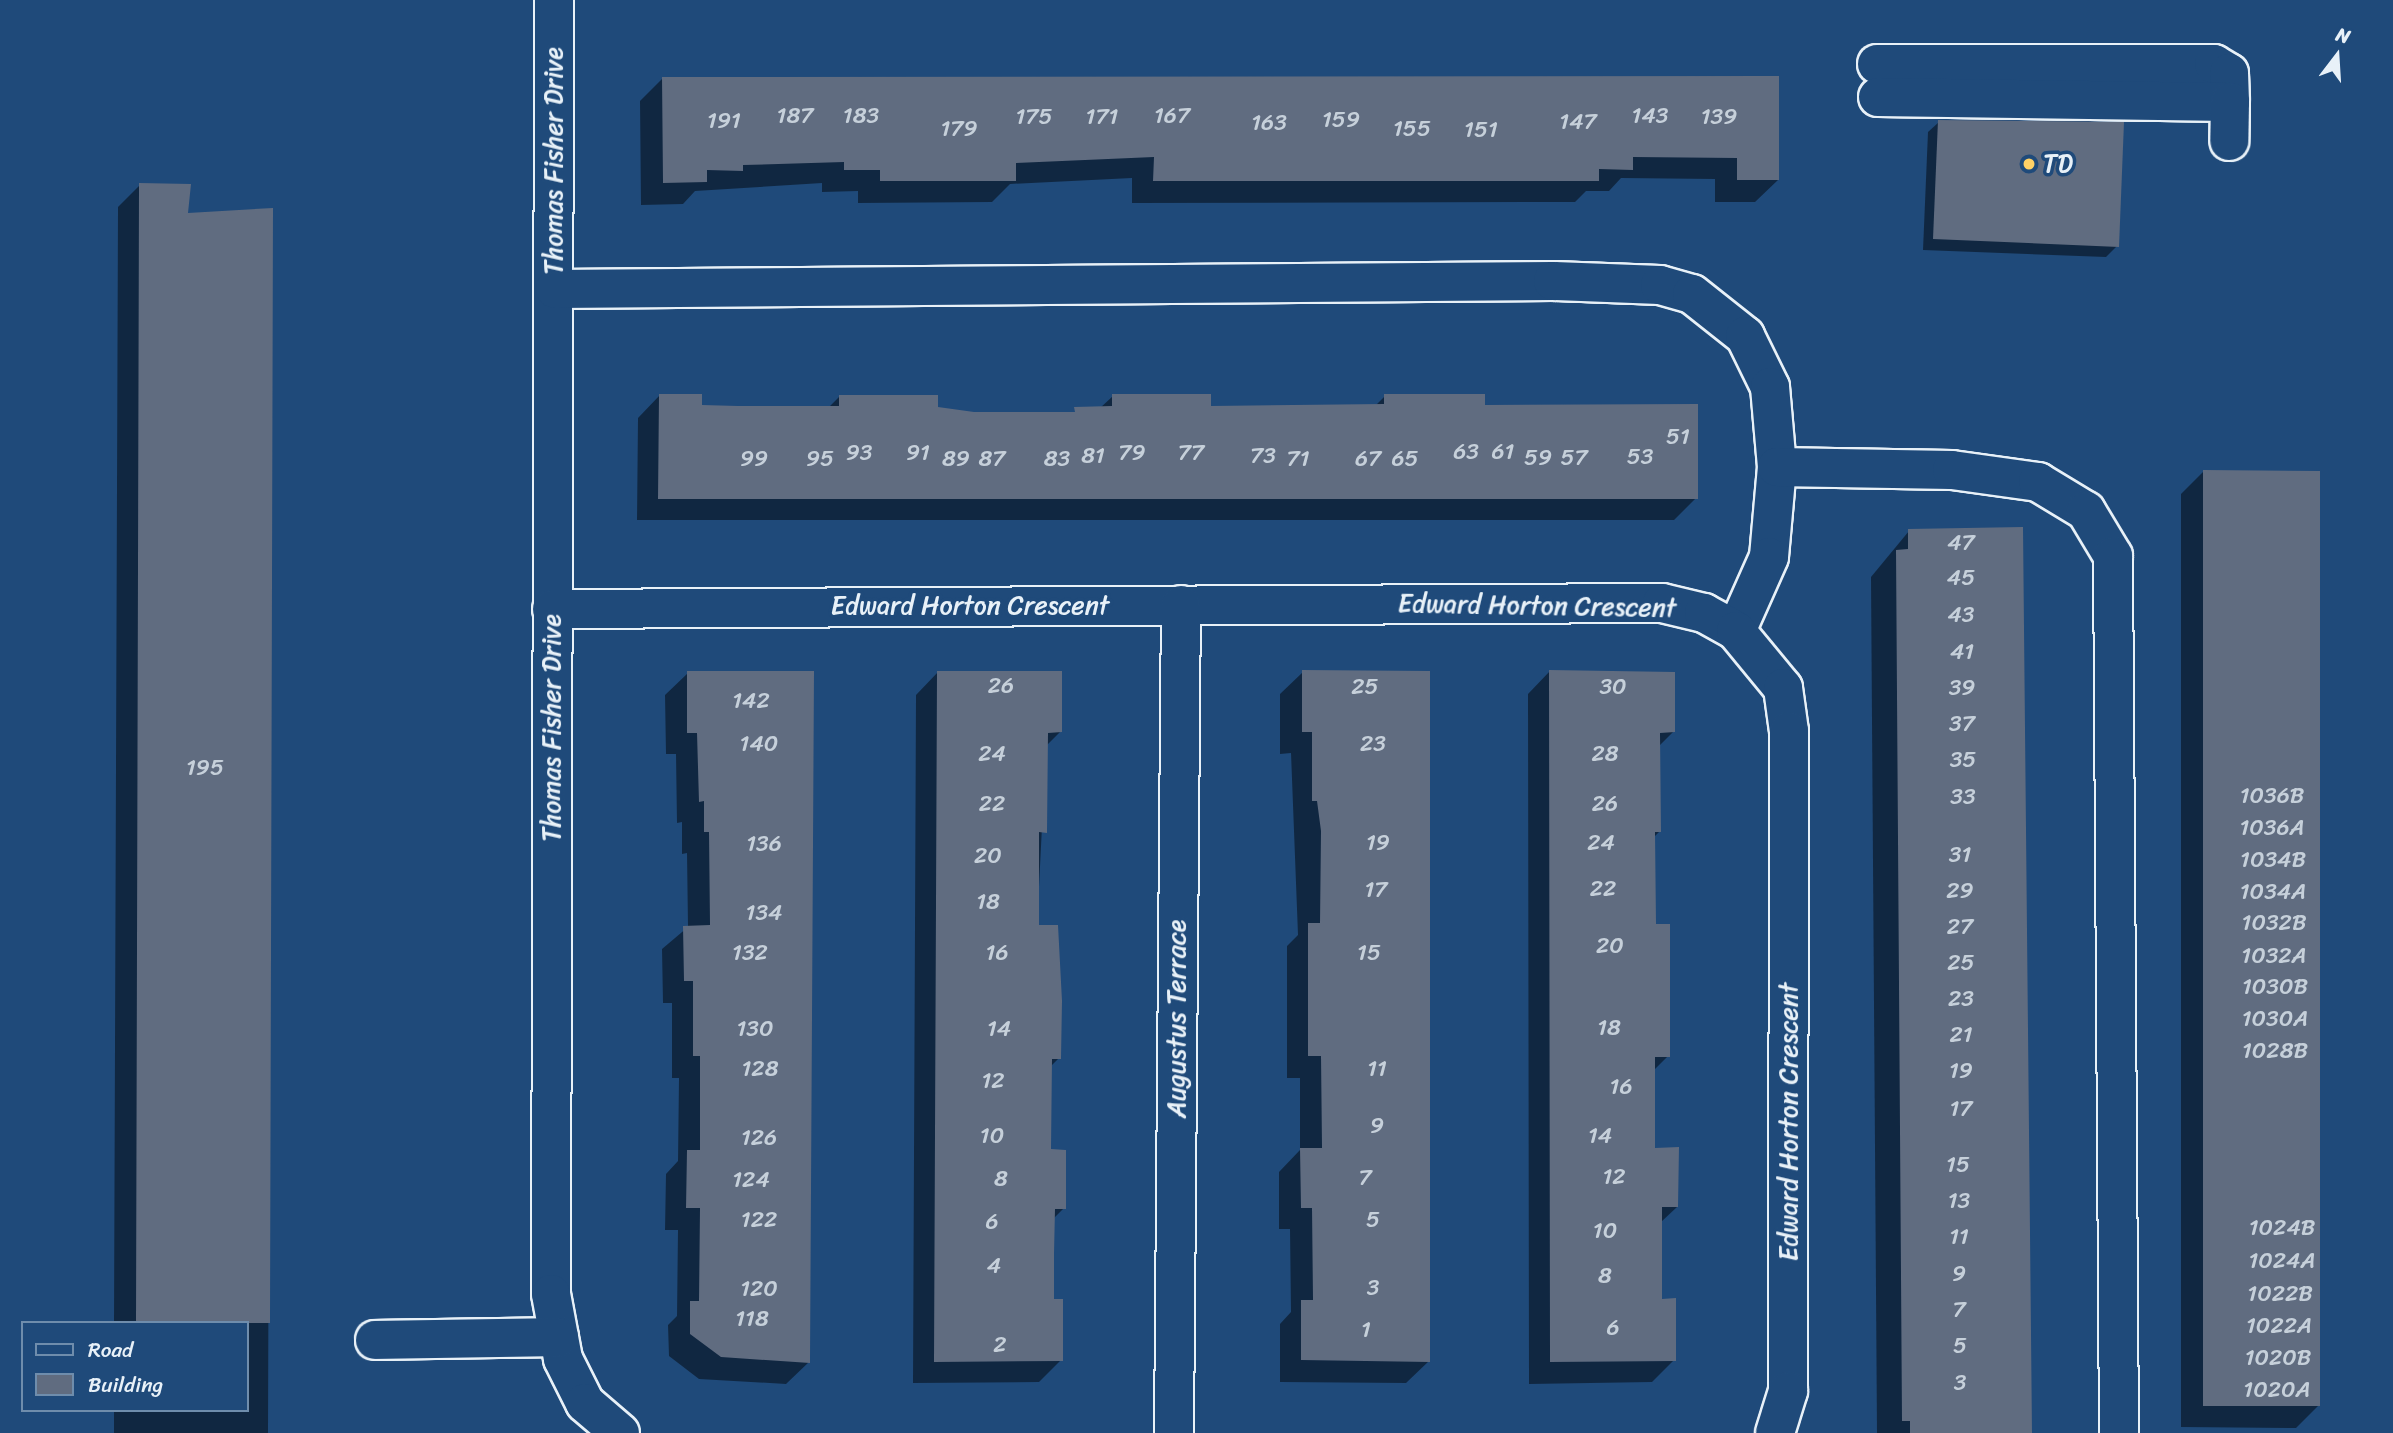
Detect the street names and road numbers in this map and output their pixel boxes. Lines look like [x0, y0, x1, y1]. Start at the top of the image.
street label: Thomas Fisher Drive [538, 47, 570, 275]
street label: Edward Horton Crescent [1396, 588, 1678, 624]
street label: Edward Horton Crescent [829, 590, 1111, 622]
street label: Thomas Fisher Drive [536, 614, 568, 842]
street label: Augustus Terrace [1161, 920, 1193, 1118]
street label: Edward Horton Crescent [1773, 981, 1805, 1263]

